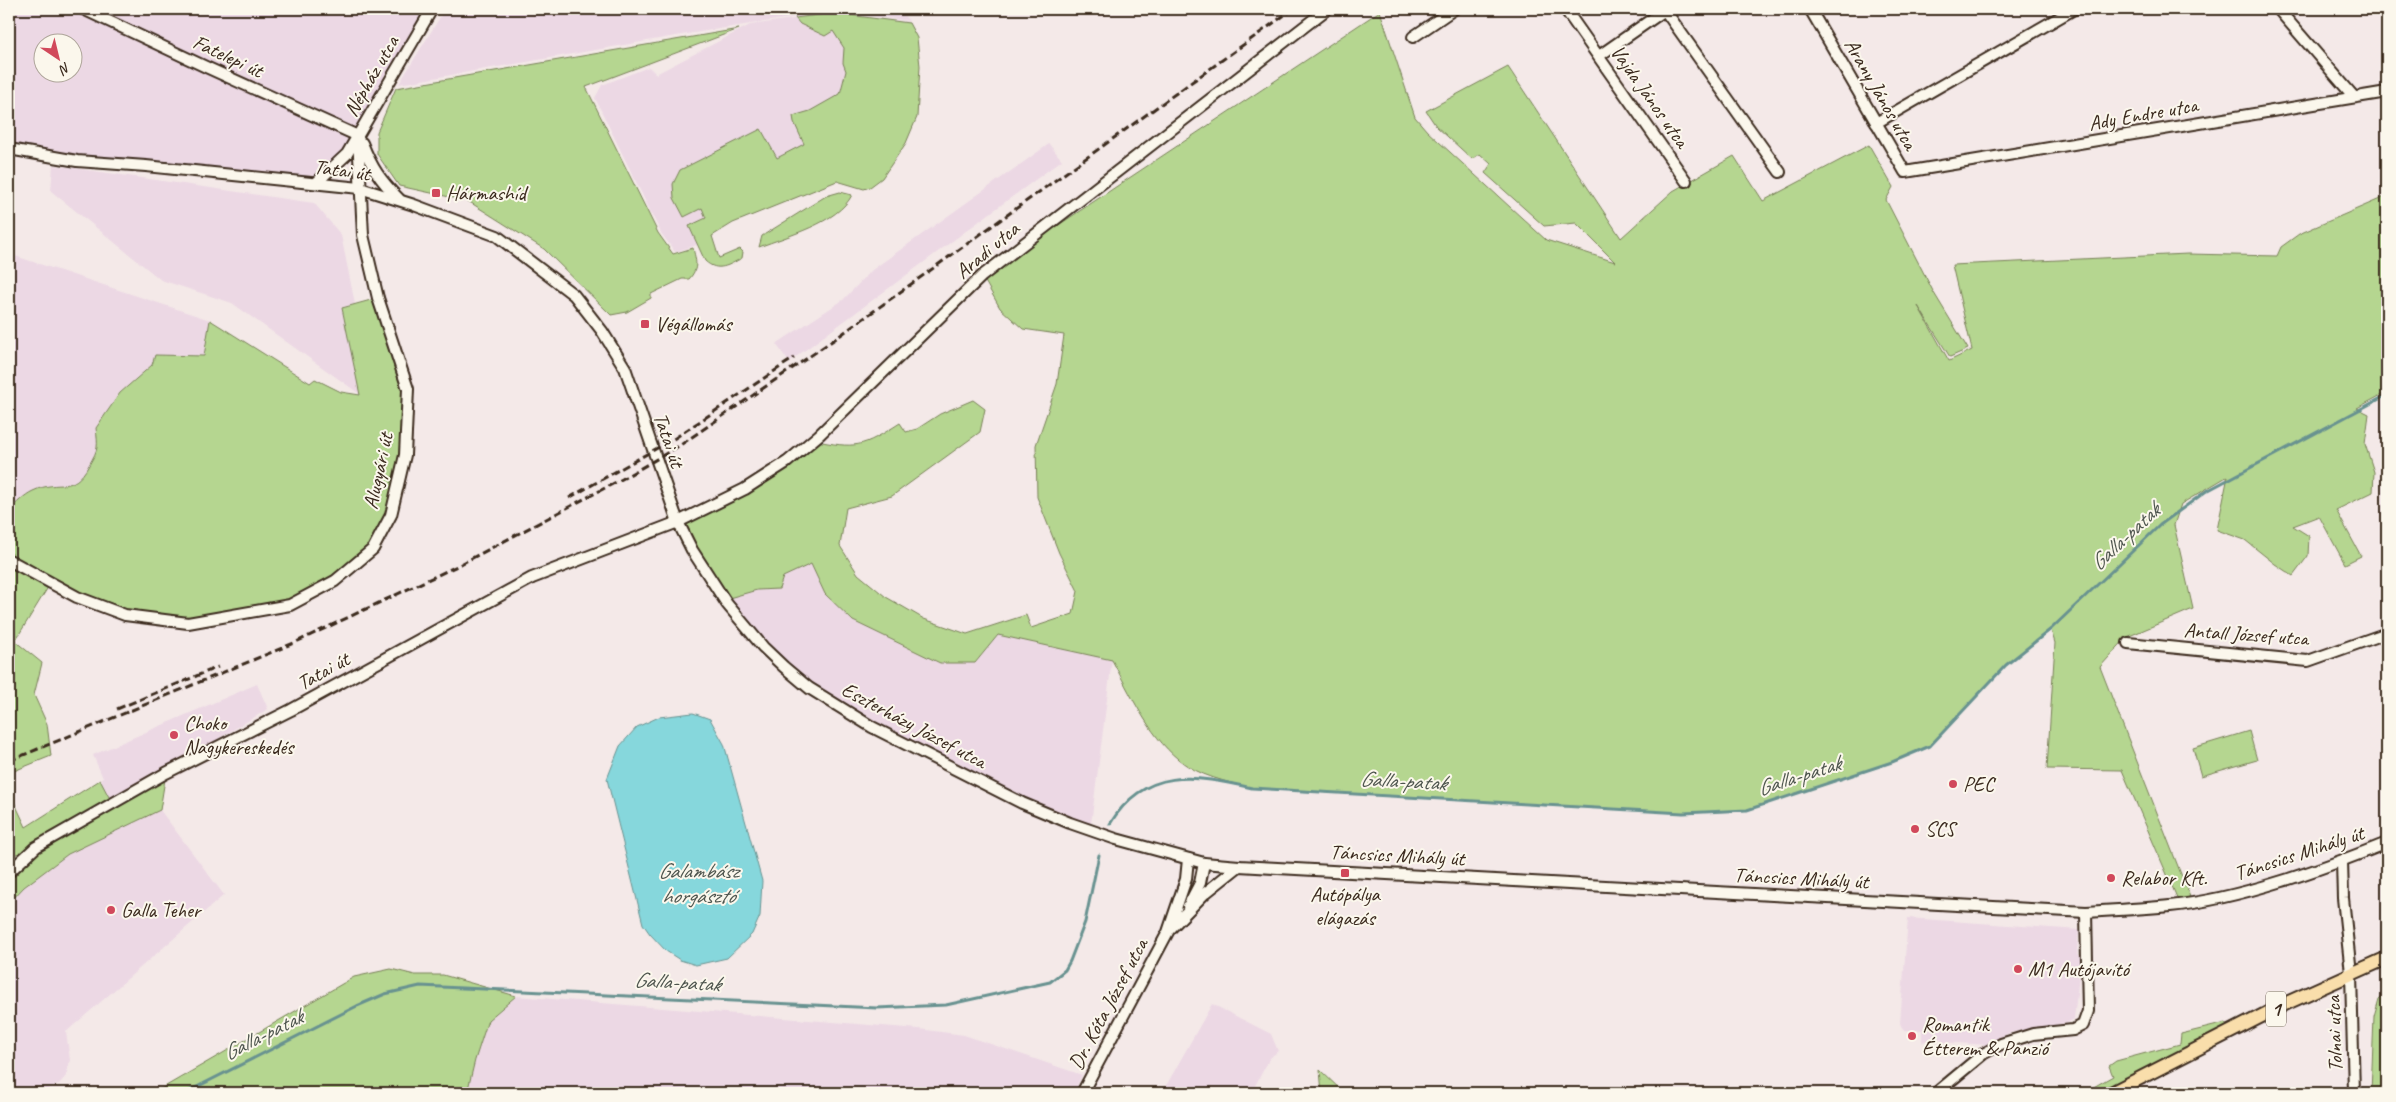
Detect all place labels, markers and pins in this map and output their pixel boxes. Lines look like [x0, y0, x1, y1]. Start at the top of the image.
place label: Hármashíd [446, 180, 529, 206]
marker: Hármashíd [430, 187, 442, 199]
place label: Végállomás [655, 311, 733, 337]
marker: Végállomás [639, 318, 651, 330]
place label: Choko Nagykereskedés [184, 710, 295, 760]
marker: Choko Nagykereskedés [168, 729, 180, 741]
place label: PEC [1963, 771, 1997, 797]
marker: PEC [1947, 778, 1959, 790]
place label: SCS [1925, 816, 1958, 842]
marker: SCS [1909, 823, 1921, 835]
place label: Relabor Kft. [2121, 865, 2208, 891]
marker: Autópálya elágazás [1339, 867, 1351, 879]
marker: Relabor Kft. [2105, 872, 2117, 884]
place label: Autópálya elágazás [1310, 881, 1382, 931]
place label: Galla Teher [121, 897, 203, 923]
marker: Galla Teher [105, 904, 117, 916]
place label: M1 Autójavító [2028, 956, 2131, 982]
marker: M1 Autójavító [2012, 963, 2024, 975]
place label: Romantik Étterem & Panzió [1922, 1011, 2050, 1061]
marker: Romantik Étterem & Panzió [1906, 1030, 1918, 1042]

